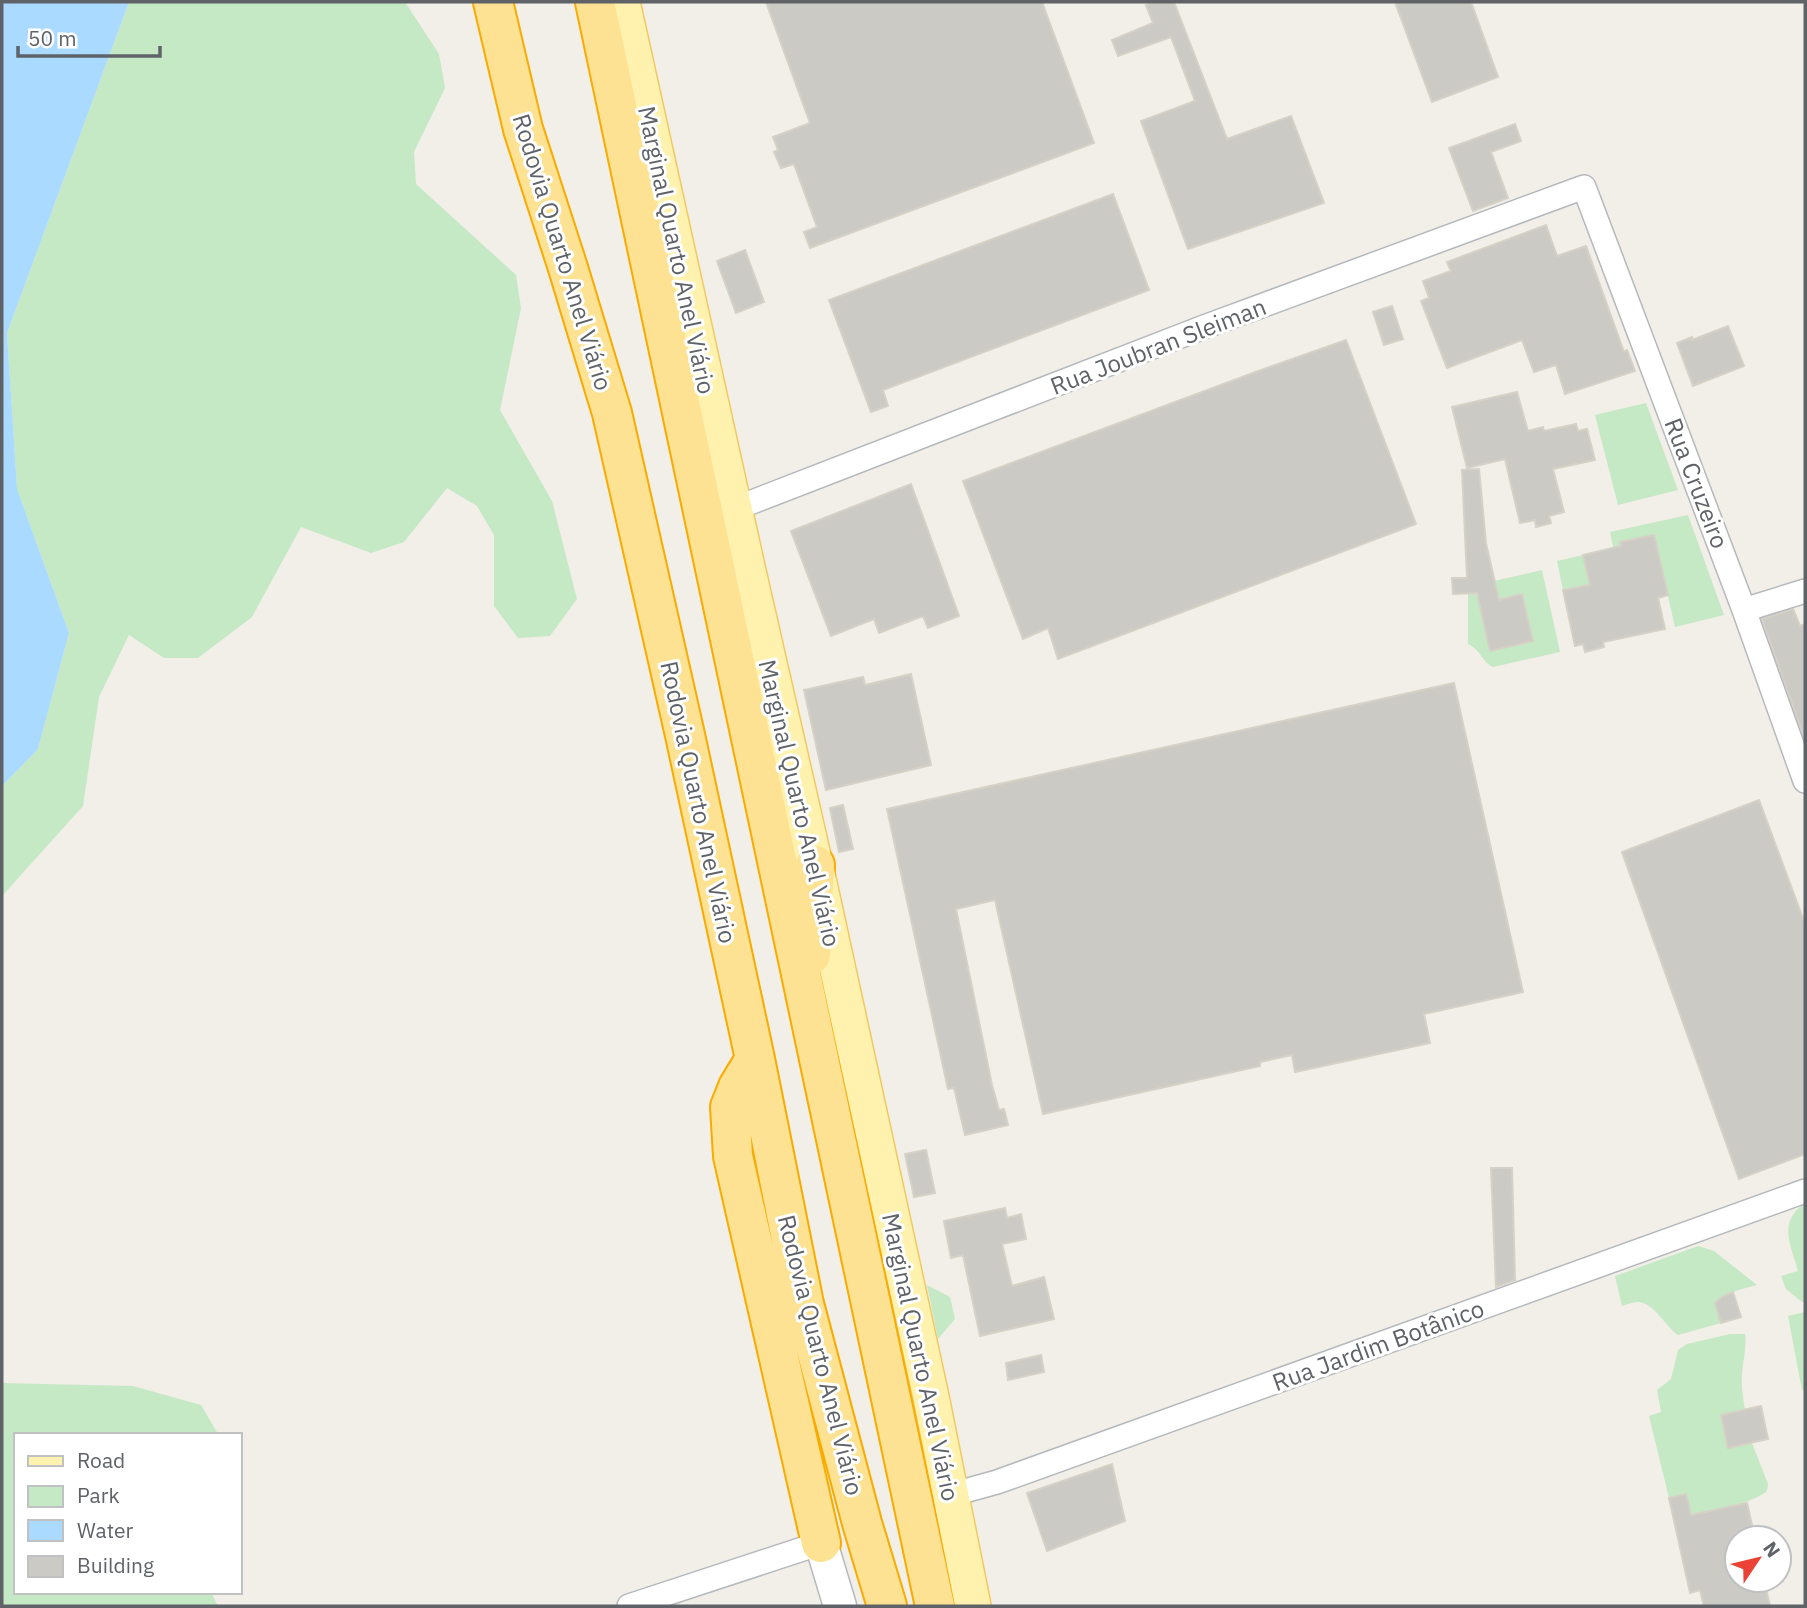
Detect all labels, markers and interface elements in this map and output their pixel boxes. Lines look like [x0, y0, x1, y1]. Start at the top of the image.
scale bar [18, 14, 159, 58]
text: 50 m [28, 24, 77, 52]
street label: Marginal Quarto Anel Viário [631, 103, 723, 397]
street label: Rodovia Quarto Anel Viário [506, 110, 620, 394]
street label: Rua Joubran Sleiman [1046, 290, 1270, 402]
street label: Rua Cruzeiro [1658, 413, 1736, 553]
street label: Marginal Quarto Anel Viário [751, 656, 849, 950]
street label: Rodovia Quarto Anel Viário [653, 658, 745, 946]
street label: Marginal Quarto Anel Viário [875, 1210, 967, 1504]
street label: Rodovia Quarto Anel Viário [771, 1212, 871, 1498]
street label: Rua Jardim Botânico [1268, 1292, 1488, 1398]
legend [14, 1433, 242, 1594]
text: Road [77, 1446, 125, 1474]
text: Park [77, 1481, 120, 1509]
text: Water [77, 1516, 134, 1544]
north arrow [1723, 1524, 1793, 1594]
text: N [1758, 1537, 1786, 1562]
text: Building [77, 1551, 154, 1579]

